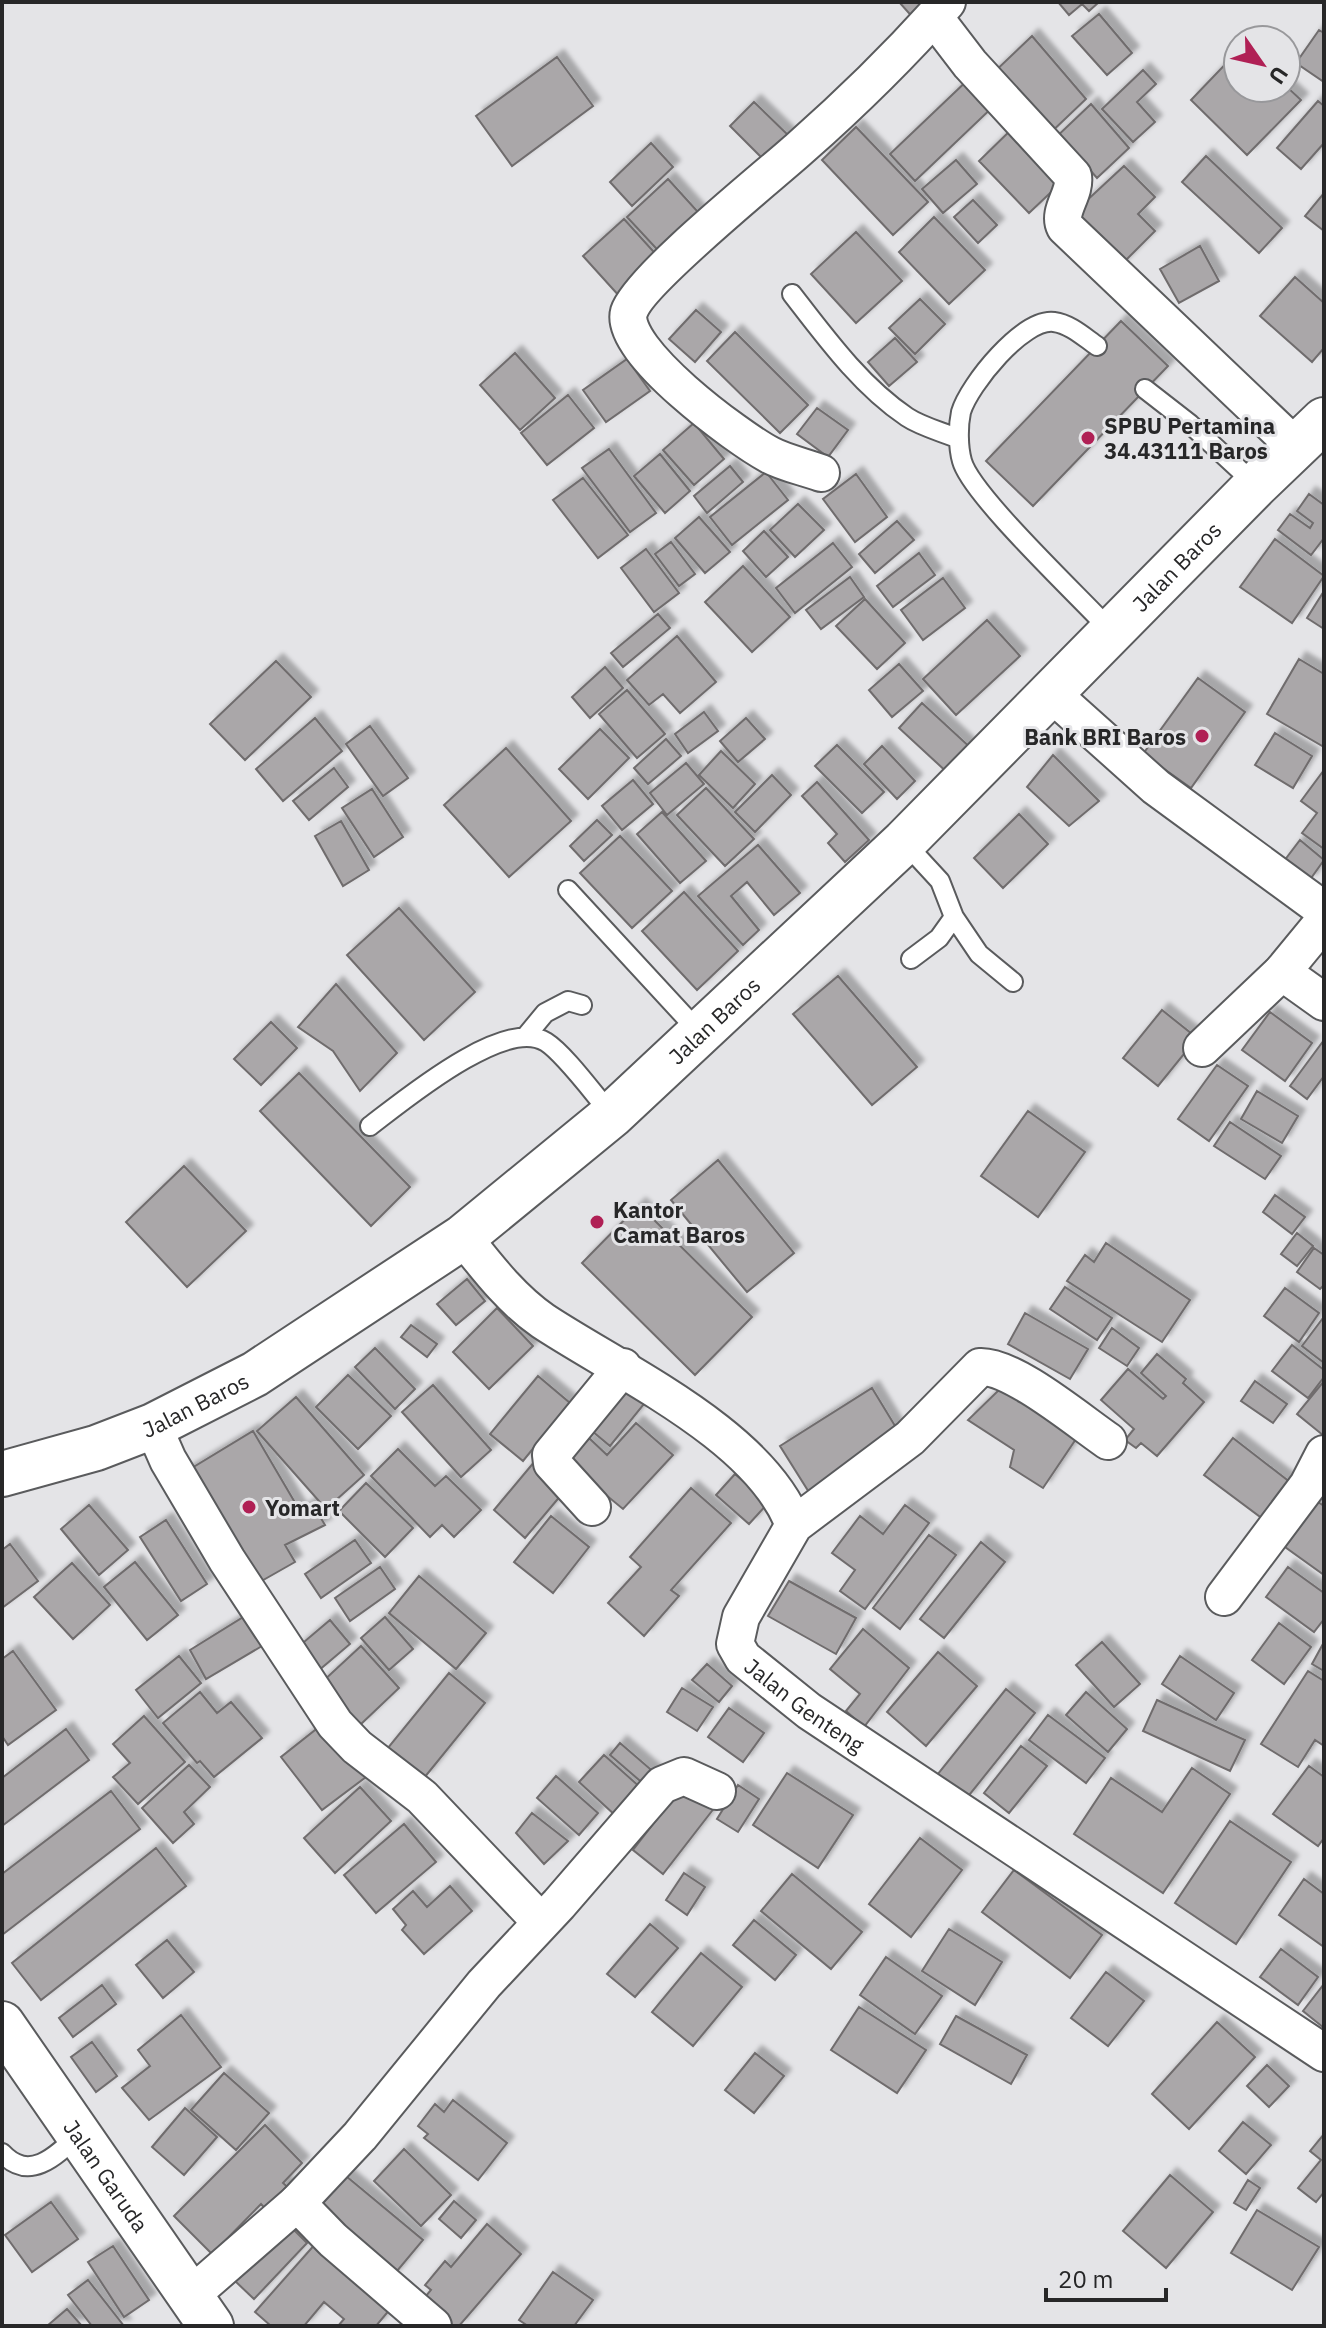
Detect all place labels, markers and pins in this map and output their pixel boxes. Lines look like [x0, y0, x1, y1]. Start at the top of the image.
place label: SPBU Pertamina 34.43111 Baros [1104, 411, 1275, 465]
marker: SPBU Pertamina 34.43111 Baros [1079, 429, 1097, 447]
place label: Bank BRI Baros [1024, 722, 1186, 751]
marker: Bank BRI Baros [1193, 727, 1211, 745]
place label: Kantor Camat Baros [613, 1195, 745, 1249]
marker: Kantor Camat Baros [588, 1213, 606, 1231]
place label: Yomart [265, 1493, 340, 1522]
marker: Yomart [240, 1498, 258, 1516]

